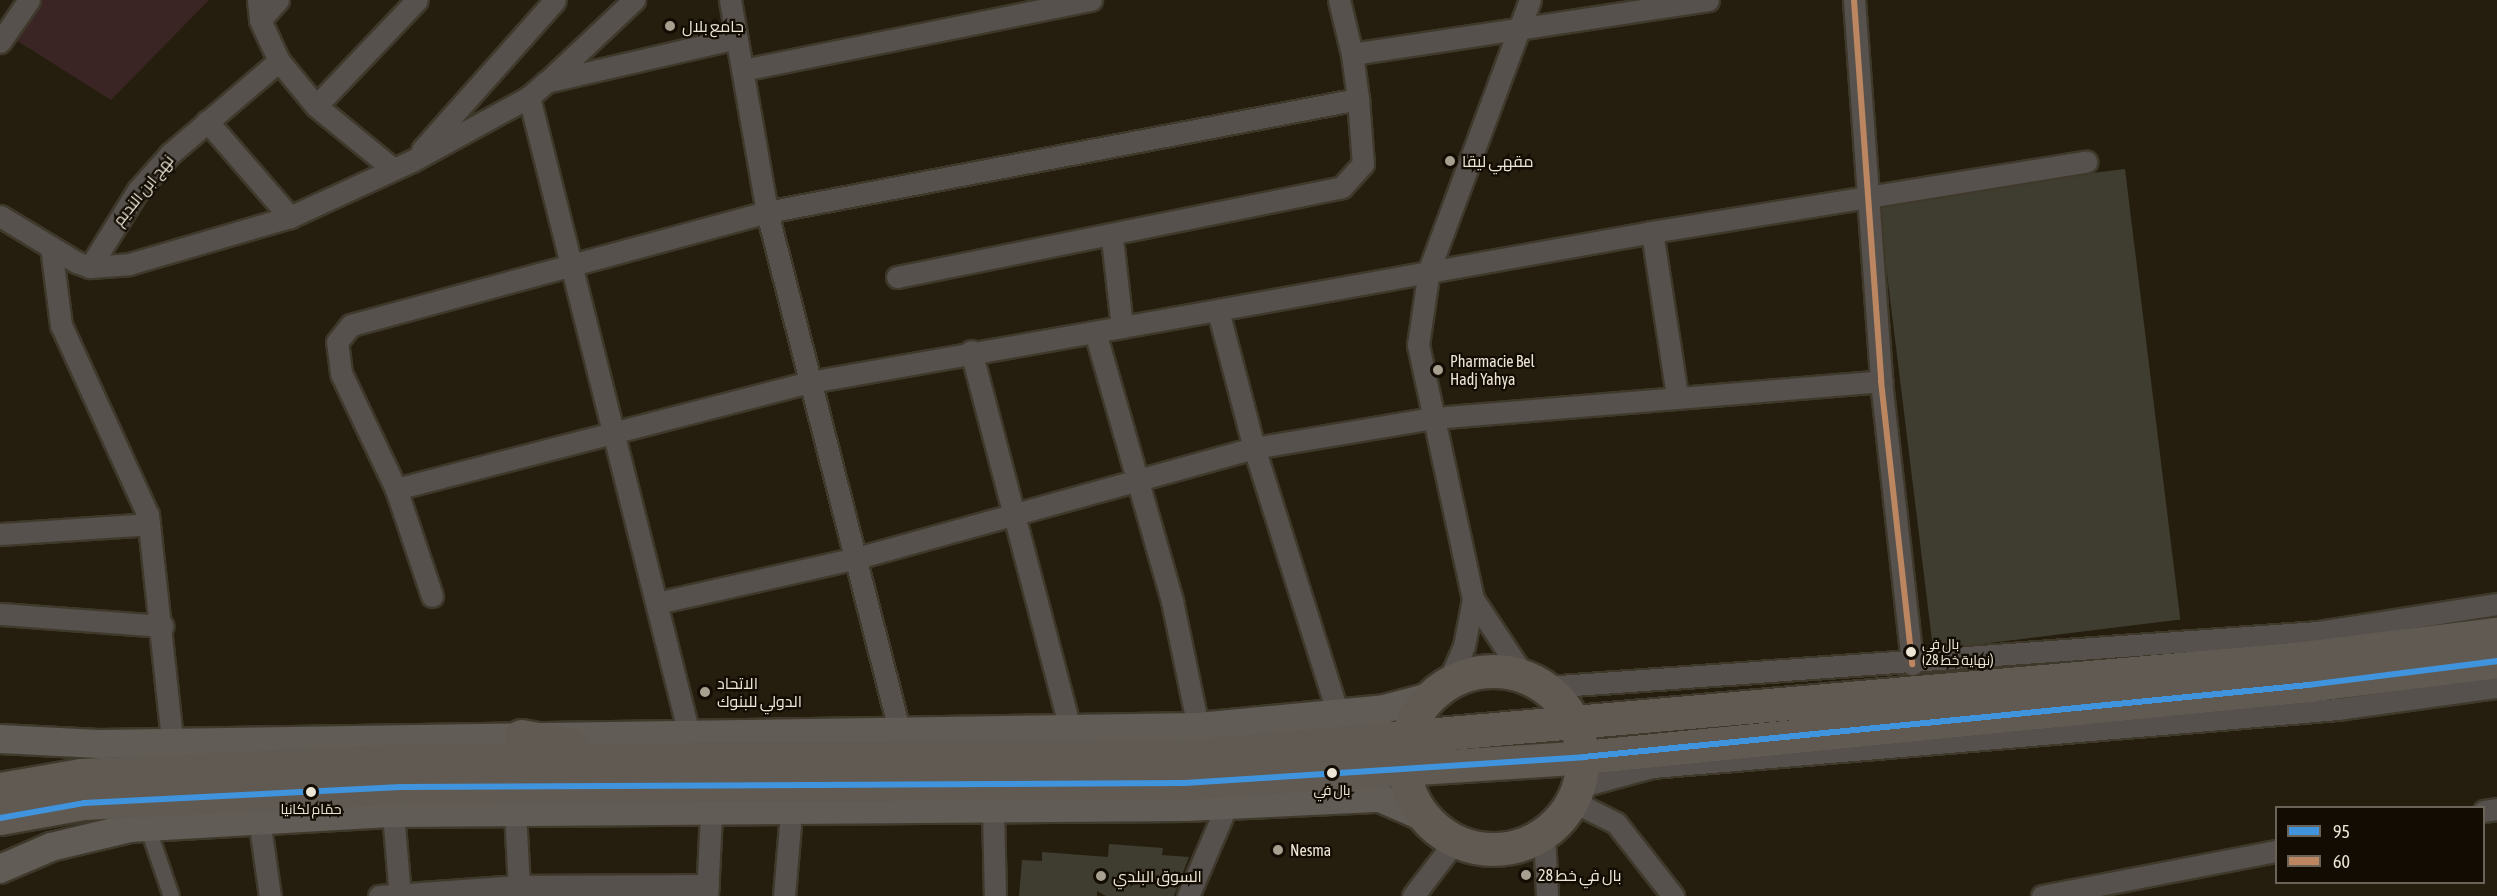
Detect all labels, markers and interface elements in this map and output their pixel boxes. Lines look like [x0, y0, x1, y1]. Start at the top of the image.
place label: جامع بلال [682, 16, 744, 36]
marker: جامع بلال [663, 19, 677, 33]
street label: نهج ابن النديم [109, 151, 177, 229]
place label: مقهي ليقا [1462, 151, 1533, 171]
marker: مقهي ليقا [1443, 154, 1457, 168]
place label: Pharmacie Bel Hadj Yahya [1450, 351, 1535, 389]
marker: Pharmacie Bel Hadj Yahya [1431, 363, 1445, 377]
place label: بال في (نهاية خط 28) [1922, 636, 1994, 668]
marker: بال في (نهاية خط 28) [1905, 646, 1917, 658]
place label: الاتحاد الدولي للبنوك [717, 673, 802, 711]
marker: الاتحاد الدولي للبنوك [698, 685, 712, 699]
marker: بال في [1326, 767, 1338, 779]
place label: بال في [1313, 782, 1351, 798]
marker: حمّام لكانيا [305, 786, 317, 798]
place label: حمّام لكانيا [280, 801, 342, 817]
legend [2275, 806, 2485, 884]
text: 95 [2333, 821, 2350, 842]
place label: Nesma [1290, 840, 1331, 860]
marker: Nesma [1271, 843, 1285, 857]
text: 60 [2333, 851, 2350, 872]
place label: بال في خط 28 [1538, 865, 1622, 885]
place label: السوق البلدي [1113, 866, 1202, 886]
marker: بال في خط 28 [1519, 868, 1533, 882]
marker: السوق البلدي [1094, 869, 1108, 883]

